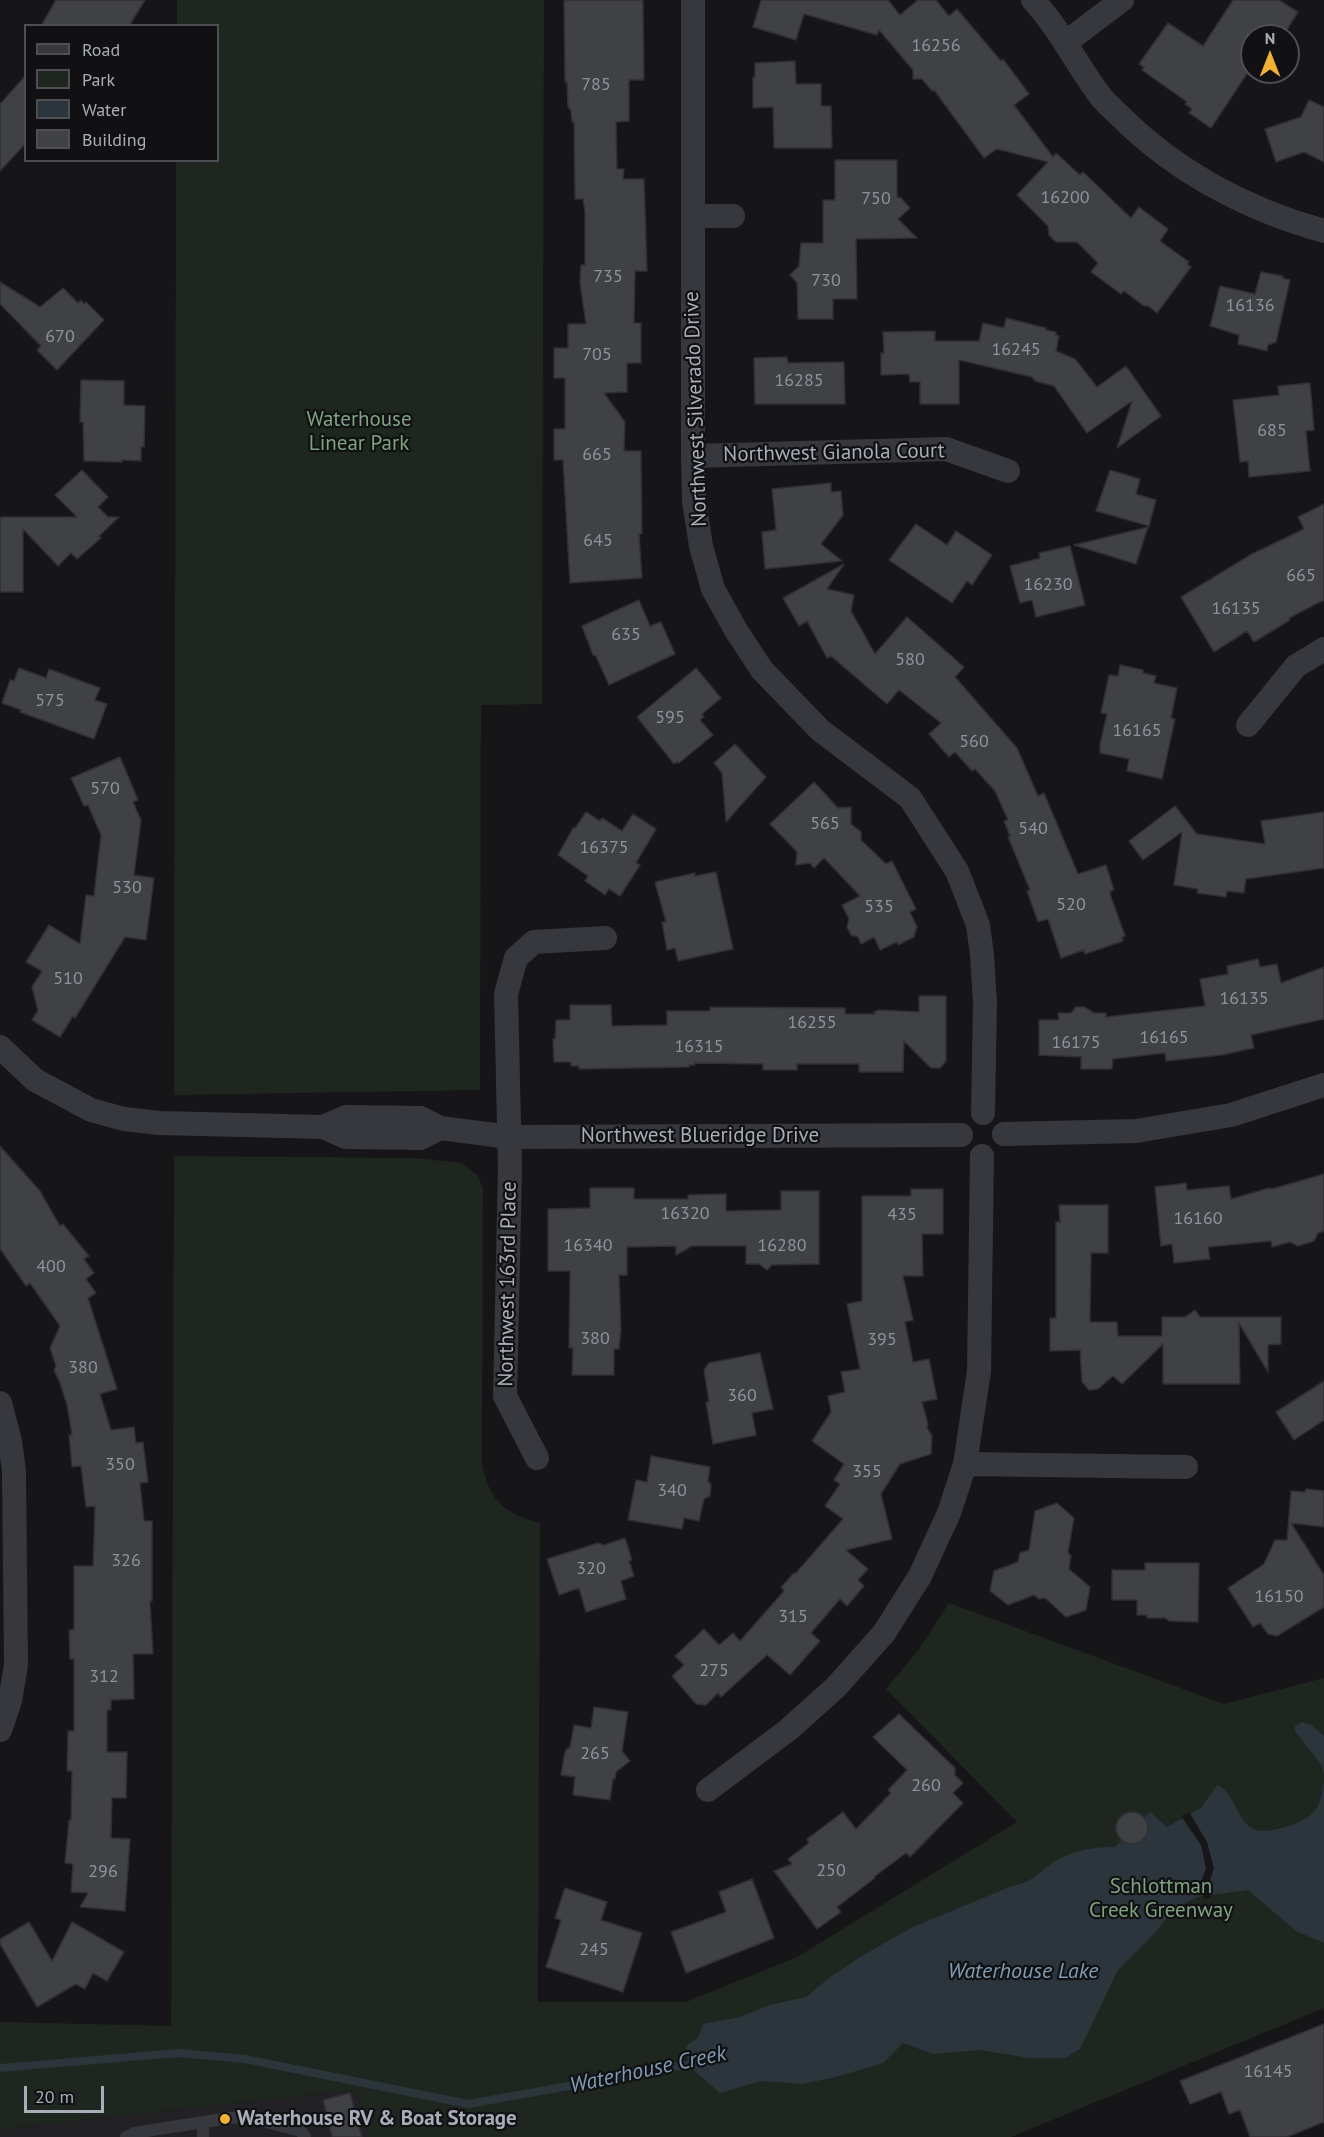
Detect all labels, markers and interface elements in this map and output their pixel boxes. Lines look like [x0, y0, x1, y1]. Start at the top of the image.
legend [24, 24, 219, 162]
north arrow [1240, 24, 1300, 84]
text: N [1265, 28, 1275, 48]
house number: 16256 [911, 35, 961, 57]
text: Road [82, 38, 120, 61]
text: Park [82, 68, 115, 91]
house number: 785 [581, 74, 611, 96]
text: Water [82, 98, 126, 121]
text: Building [82, 128, 146, 151]
house number: 16200 [1040, 187, 1090, 209]
house number: 750 [861, 188, 891, 210]
house number: 735 [593, 266, 623, 288]
house number: 730 [811, 270, 841, 292]
street label: Northwest Silverado Drive [679, 291, 713, 527]
house number: 16136 [1225, 295, 1275, 317]
house number: 670 [45, 326, 75, 348]
house number: 16245 [991, 339, 1041, 361]
house number: 705 [582, 344, 612, 366]
house number: 16285 [774, 370, 824, 392]
park label: Waterhouse Linear Park [306, 407, 412, 457]
house number: 685 [1257, 420, 1287, 442]
street label: Northwest Gianola Court [723, 438, 945, 468]
house number: 665 [582, 444, 612, 466]
house number: 645 [583, 530, 613, 552]
house number: 665 [1286, 565, 1316, 587]
house number: 16230 [1023, 574, 1073, 596]
house number: 16135 [1211, 598, 1261, 620]
house number: 635 [611, 624, 641, 646]
house number: 580 [895, 649, 925, 671]
house number: 575 [35, 690, 65, 712]
house number: 595 [655, 707, 685, 729]
house number: 16165 [1112, 720, 1162, 742]
house number: 560 [959, 731, 989, 753]
house number: 570 [90, 778, 120, 800]
house number: 565 [810, 813, 840, 835]
house number: 540 [1018, 818, 1048, 840]
house number: 16375 [579, 837, 629, 859]
house number: 530 [112, 877, 142, 899]
house number: 520 [1056, 894, 1086, 916]
house number: 535 [864, 896, 894, 918]
house number: 510 [53, 968, 83, 990]
house number: 16135 [1219, 988, 1269, 1010]
house number: 16255 [787, 1012, 837, 1034]
house number: 16165 [1139, 1027, 1189, 1049]
house number: 16175 [1051, 1032, 1101, 1054]
house number: 16315 [674, 1036, 724, 1058]
street label: Northwest Blueridge Drive [581, 1123, 819, 1149]
street label: Northwest 163rd Place [494, 1181, 522, 1387]
house number: 16320 [660, 1203, 710, 1225]
house number: 435 [887, 1204, 917, 1226]
house number: 16160 [1173, 1208, 1223, 1230]
house number: 16340 [563, 1235, 613, 1257]
house number: 16280 [757, 1235, 807, 1257]
house number: 400 [36, 1256, 66, 1278]
house number: 380 [580, 1328, 610, 1350]
house number: 395 [867, 1329, 897, 1351]
house number: 380 [68, 1357, 98, 1379]
house number: 360 [727, 1385, 757, 1407]
house number: 350 [105, 1454, 135, 1476]
house number: 355 [852, 1461, 882, 1483]
house number: 340 [657, 1480, 687, 1502]
house number: 326 [111, 1550, 141, 1572]
house number: 320 [576, 1558, 606, 1580]
house number: 16150 [1254, 1586, 1304, 1608]
house number: 315 [778, 1606, 808, 1628]
house number: 275 [699, 1660, 729, 1682]
house number: 312 [89, 1666, 119, 1688]
house number: 265 [580, 1743, 610, 1765]
house number: 260 [911, 1775, 941, 1797]
house number: 250 [816, 1860, 846, 1882]
house number: 296 [88, 1861, 118, 1883]
park label: Schlottman Creek Greenway [1089, 1874, 1233, 1924]
house number: 245 [579, 1939, 609, 1961]
water label: Waterhouse Lake [948, 1959, 1098, 1985]
water label: Waterhouse Creek [567, 2041, 729, 2099]
house number: 16145 [1243, 2061, 1293, 2083]
scale bar [27, 2074, 106, 2112]
text: 20 m [35, 2085, 74, 2108]
place label: Waterhouse RV & Boat Storage [237, 2106, 517, 2132]
marker: Waterhouse RV & Boat Storage [218, 2112, 232, 2126]

